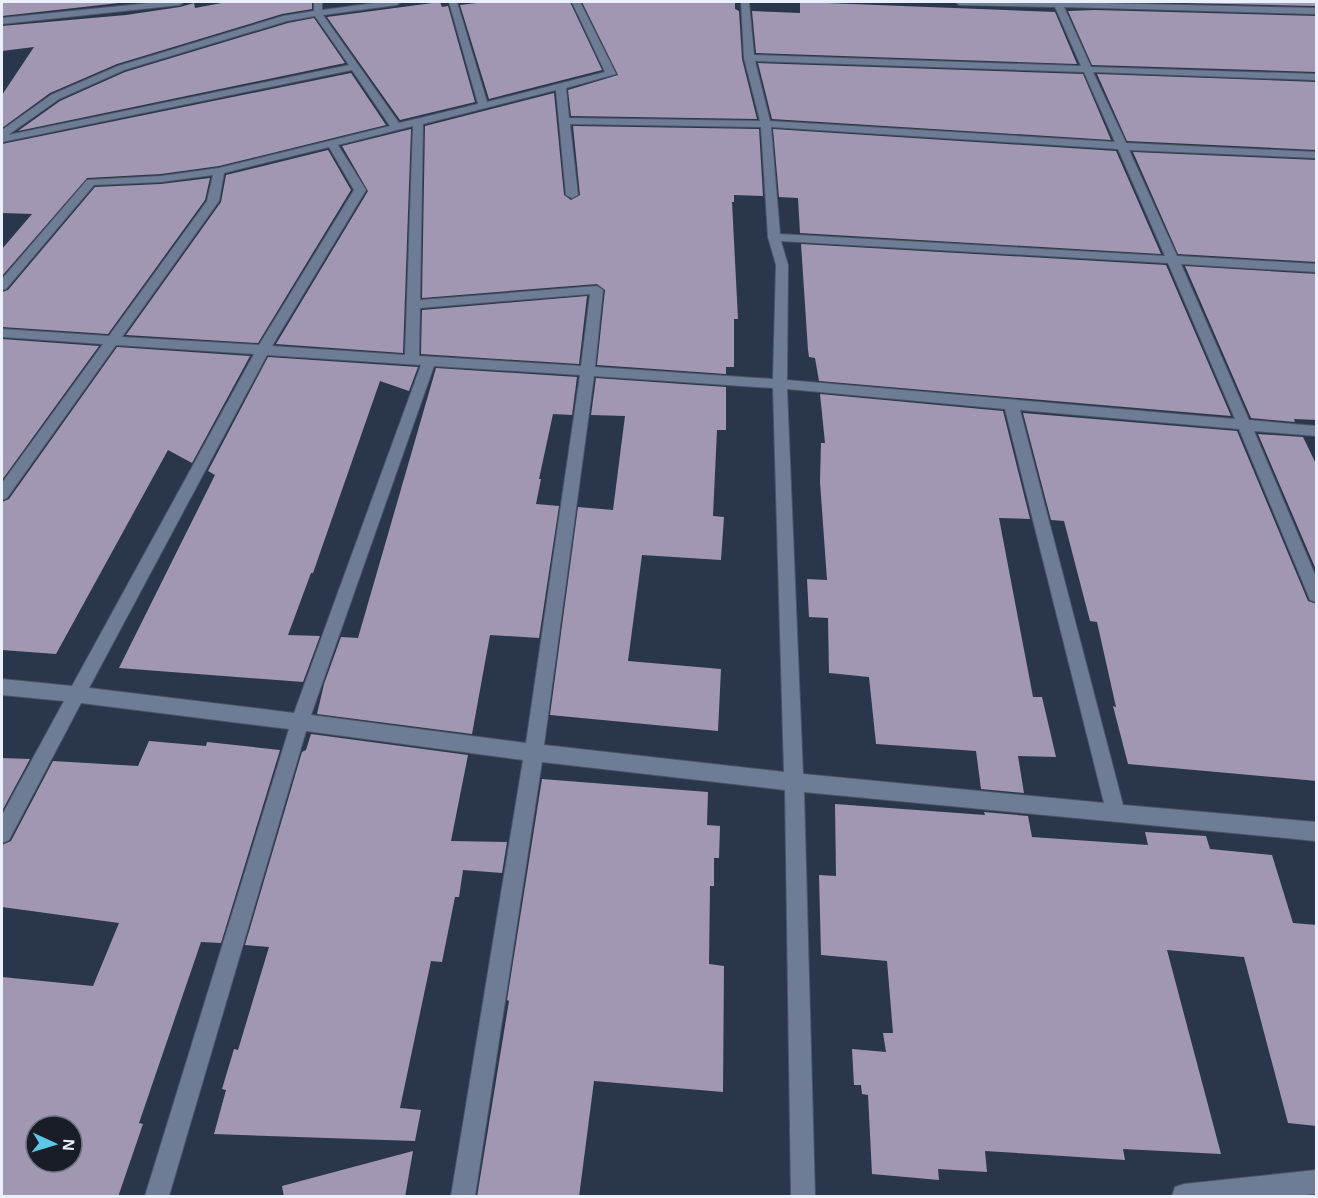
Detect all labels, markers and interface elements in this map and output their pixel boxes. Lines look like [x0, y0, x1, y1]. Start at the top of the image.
north arrow [24, 1114, 84, 1174]
text: N [60, 1139, 77, 1151]

